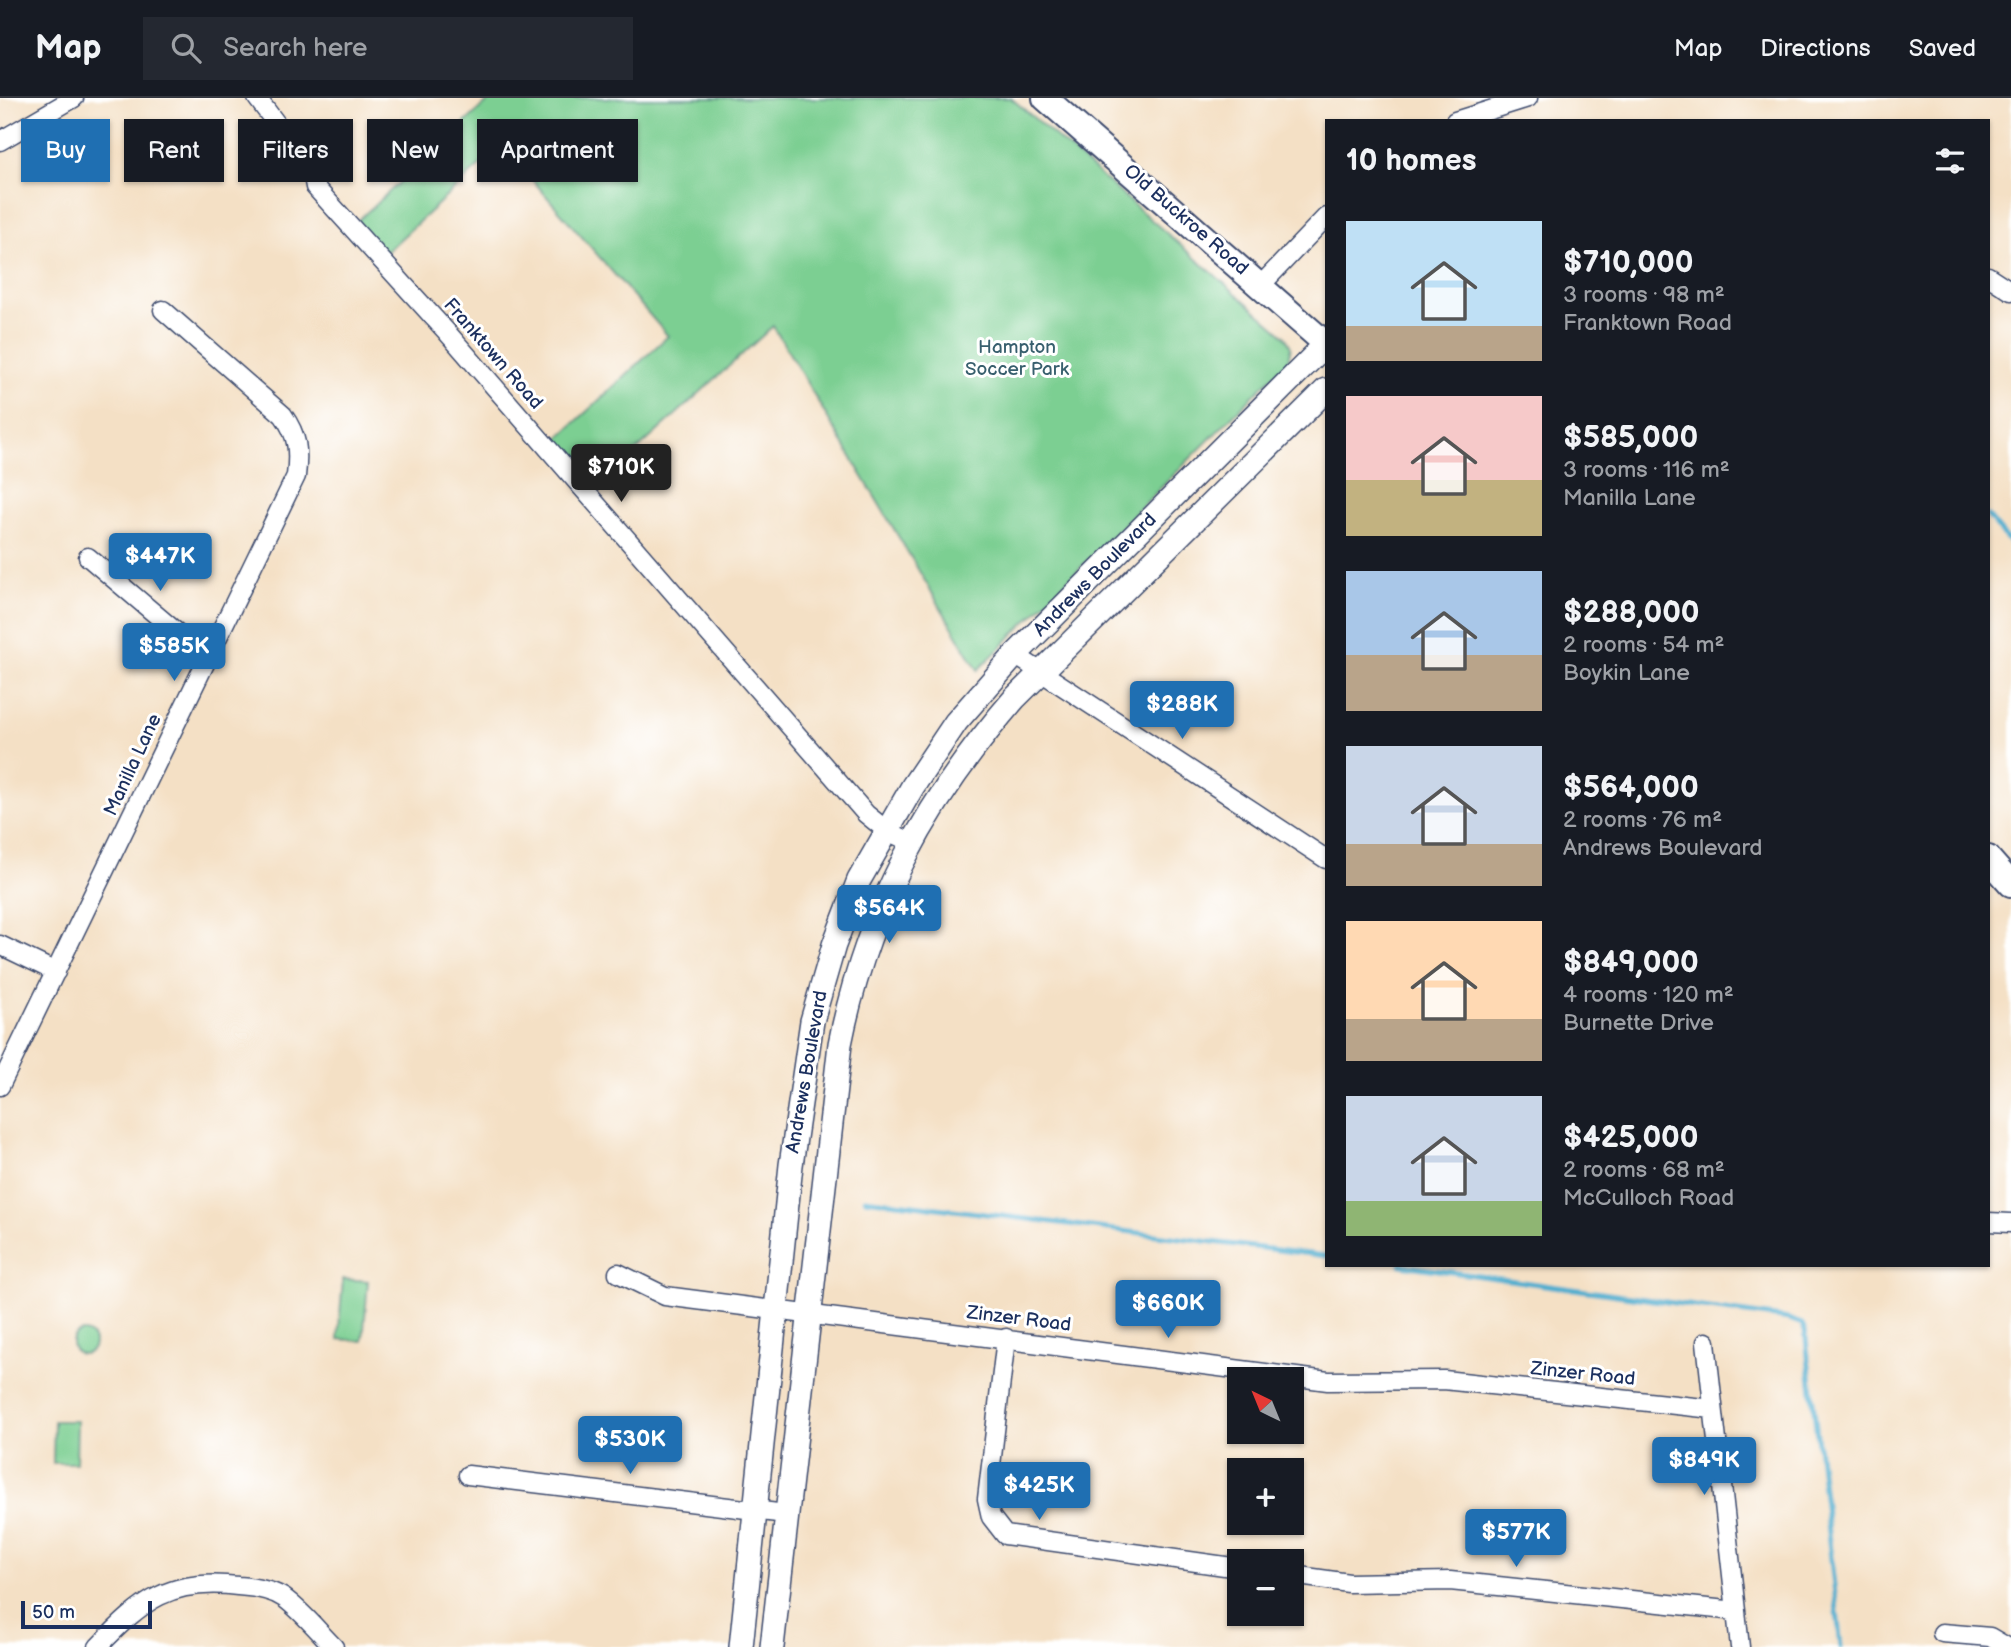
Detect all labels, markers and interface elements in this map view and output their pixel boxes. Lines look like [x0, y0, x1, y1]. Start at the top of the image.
search box [143, 17, 633, 80]
text: Map [35, 28, 101, 68]
icon: search [167, 29, 205, 67]
text: Search here [223, 33, 367, 64]
text: Map [1674, 34, 1722, 63]
text: Directions [1760, 34, 1871, 63]
text: Saved [1909, 34, 1976, 63]
chip: Buy [21, 119, 110, 182]
chip: Rent [124, 119, 224, 182]
chip: Filters [238, 119, 353, 182]
chip: New [367, 119, 463, 182]
chip: Apartment [477, 119, 638, 182]
icon: filters [1931, 142, 1969, 180]
text: 10 homes [1346, 143, 1477, 179]
street label: Old Buckroe Road [1119, 160, 1253, 280]
text: $710,000 [1563, 245, 1693, 281]
icon: home [1402, 249, 1486, 333]
text: 3 rooms · 98 m² [1563, 281, 1725, 309]
street label: Franktown Road [439, 294, 547, 414]
text: Franktown Road [1563, 309, 1732, 337]
park label: Hampton Soccer Park [965, 336, 1070, 381]
text: $585,000 [1563, 420, 1698, 456]
icon: home [1402, 424, 1486, 508]
pin: $710K [572, 444, 670, 504]
text: $710K [587, 453, 655, 481]
text: 3 rooms · 116 m² [1563, 456, 1730, 484]
text: Manilla Lane [1563, 484, 1696, 512]
street label: Andrews Boulevard [1029, 509, 1161, 641]
pin: $447K [111, 533, 209, 593]
text: $447K [125, 542, 195, 570]
text: $288,000 [1563, 595, 1700, 631]
icon: home [1402, 599, 1486, 683]
pin: $585K [125, 624, 223, 683]
text: 2 rooms · 54 m² [1563, 631, 1725, 659]
text: $585K [138, 632, 210, 660]
text: Boykin Lane [1563, 659, 1690, 687]
pin: $288K [1133, 682, 1231, 741]
text: $288K [1146, 690, 1218, 718]
street label: Manilla Lane [99, 710, 167, 820]
text: $564,000 [1563, 770, 1699, 806]
icon: home [1402, 774, 1486, 858]
text: 2 rooms · 76 m² [1563, 806, 1722, 834]
text: Andrews Boulevard [1563, 834, 1762, 862]
pin: $564K [840, 886, 938, 945]
text: $564K [853, 894, 925, 922]
text: $849,000 [1563, 945, 1699, 981]
icon: home [1402, 949, 1486, 1033]
text: 4 rooms · 120 m² [1563, 981, 1734, 1009]
street label: Andrews Boulevard [781, 989, 833, 1155]
text: Burnette Drive [1563, 1009, 1714, 1037]
text: $425,000 [1563, 1120, 1698, 1156]
icon: home [1402, 1124, 1486, 1208]
text: 2 rooms · 68 m² [1563, 1156, 1725, 1184]
text: McCulloch Road [1563, 1184, 1734, 1212]
pin: $660K [1119, 1280, 1217, 1340]
text: $660K [1131, 1289, 1205, 1317]
street label: Zinzer Road [965, 1301, 1072, 1337]
street label: Zinzer Road [1529, 1357, 1636, 1391]
north arrow [1227, 1367, 1304, 1444]
map controls [1227, 1367, 1304, 1626]
pin: $530K [581, 1416, 679, 1476]
text: $530K [594, 1425, 666, 1453]
pin: $849K [1655, 1438, 1753, 1497]
text: $849K [1668, 1446, 1740, 1474]
button: + [1227, 1458, 1304, 1535]
pin: $425K [990, 1462, 1088, 1522]
text: $425K [1003, 1471, 1075, 1499]
pin: $577K [1467, 1510, 1565, 1569]
text: $577K [1481, 1518, 1551, 1546]
button: − [1227, 1549, 1304, 1626]
scale bar [21, 1598, 152, 1630]
text: 50 m [32, 1601, 75, 1624]

